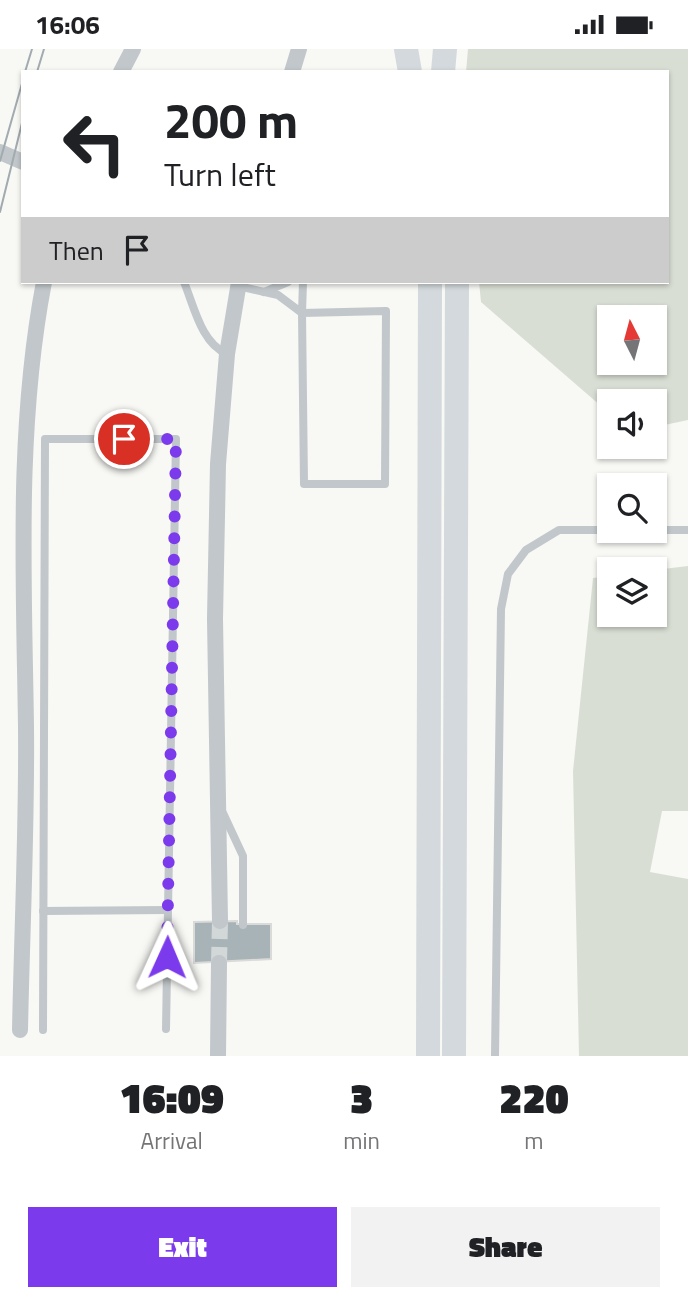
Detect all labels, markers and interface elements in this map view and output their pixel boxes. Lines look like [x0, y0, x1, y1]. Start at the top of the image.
text: 16:06 [35, 5, 100, 44]
text: 200 m [164, 82, 298, 157]
icon: left [49, 98, 140, 189]
text: Turn left [164, 150, 276, 198]
text: Then [49, 231, 104, 270]
icon: arrive [118, 231, 156, 269]
north arrow [597, 305, 667, 375]
map controls [597, 305, 667, 627]
button: sound [597, 389, 667, 459]
pin [94, 409, 154, 469]
icon: arrive [105, 420, 143, 458]
button: search [597, 473, 667, 543]
button: layers [597, 557, 667, 627]
position arrow [130, 920, 204, 994]
text: 16:09 [119, 1065, 224, 1129]
text: 3 [350, 1065, 373, 1129]
text: 220 [499, 1065, 569, 1129]
text: Arrival [140, 1123, 203, 1158]
text: min [343, 1123, 380, 1158]
text: m [524, 1123, 544, 1158]
button: Exit [28, 1207, 337, 1287]
button: Share [351, 1207, 660, 1287]

